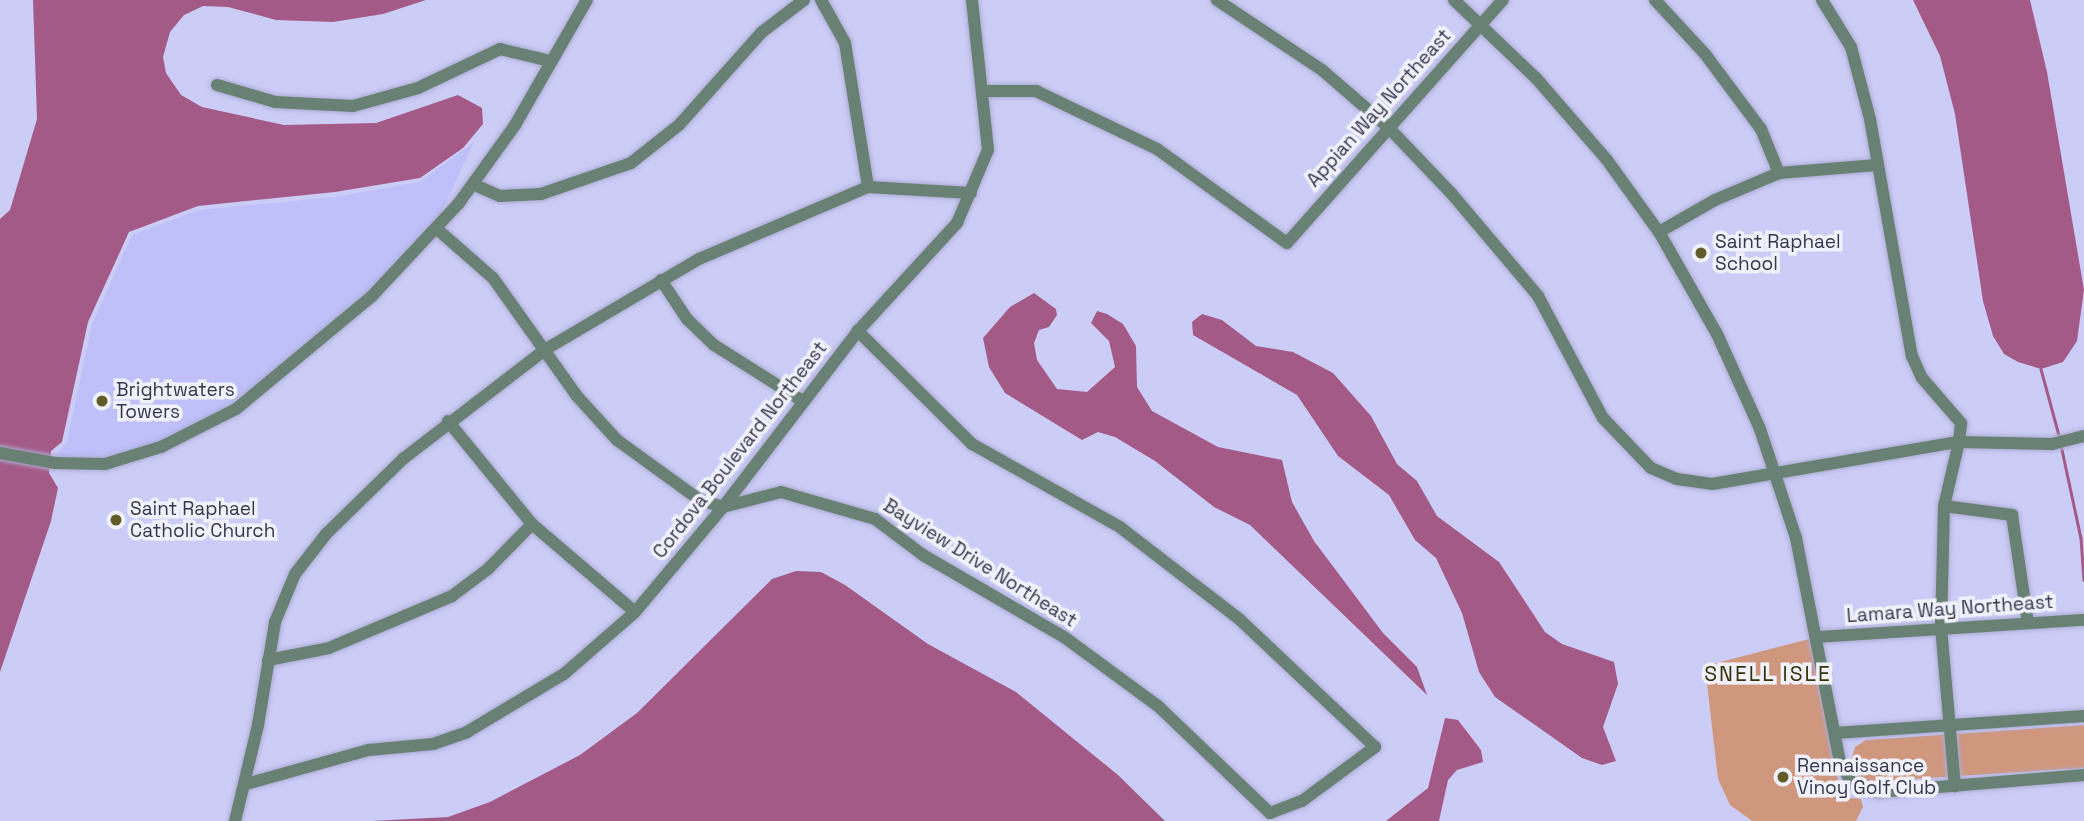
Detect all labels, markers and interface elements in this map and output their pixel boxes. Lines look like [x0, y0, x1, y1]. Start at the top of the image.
street label: Appian Way Northeast [1302, 24, 1456, 192]
place label: Saint Raphael School [1715, 231, 1841, 275]
marker: Saint Raphael School [1693, 245, 1709, 261]
street label: Cordova Boulevard Northeast [648, 337, 832, 563]
place label: Brightwaters Towers [116, 379, 235, 423]
marker: Brightwaters Towers [94, 393, 110, 409]
street label: Bayview Drive Northeast [879, 494, 1081, 632]
place label: Saint Raphael Catholic Church [130, 498, 275, 542]
marker: Saint Raphael Catholic Church [108, 512, 124, 528]
street label: Lamara Way Northeast [1846, 590, 2054, 628]
district label: SNELL ISLE [1705, 661, 1831, 687]
place label: Rennaissance Vinoy Golf Club [1797, 755, 1936, 799]
marker: Rennaissance Vinoy Golf Club [1775, 769, 1791, 785]

